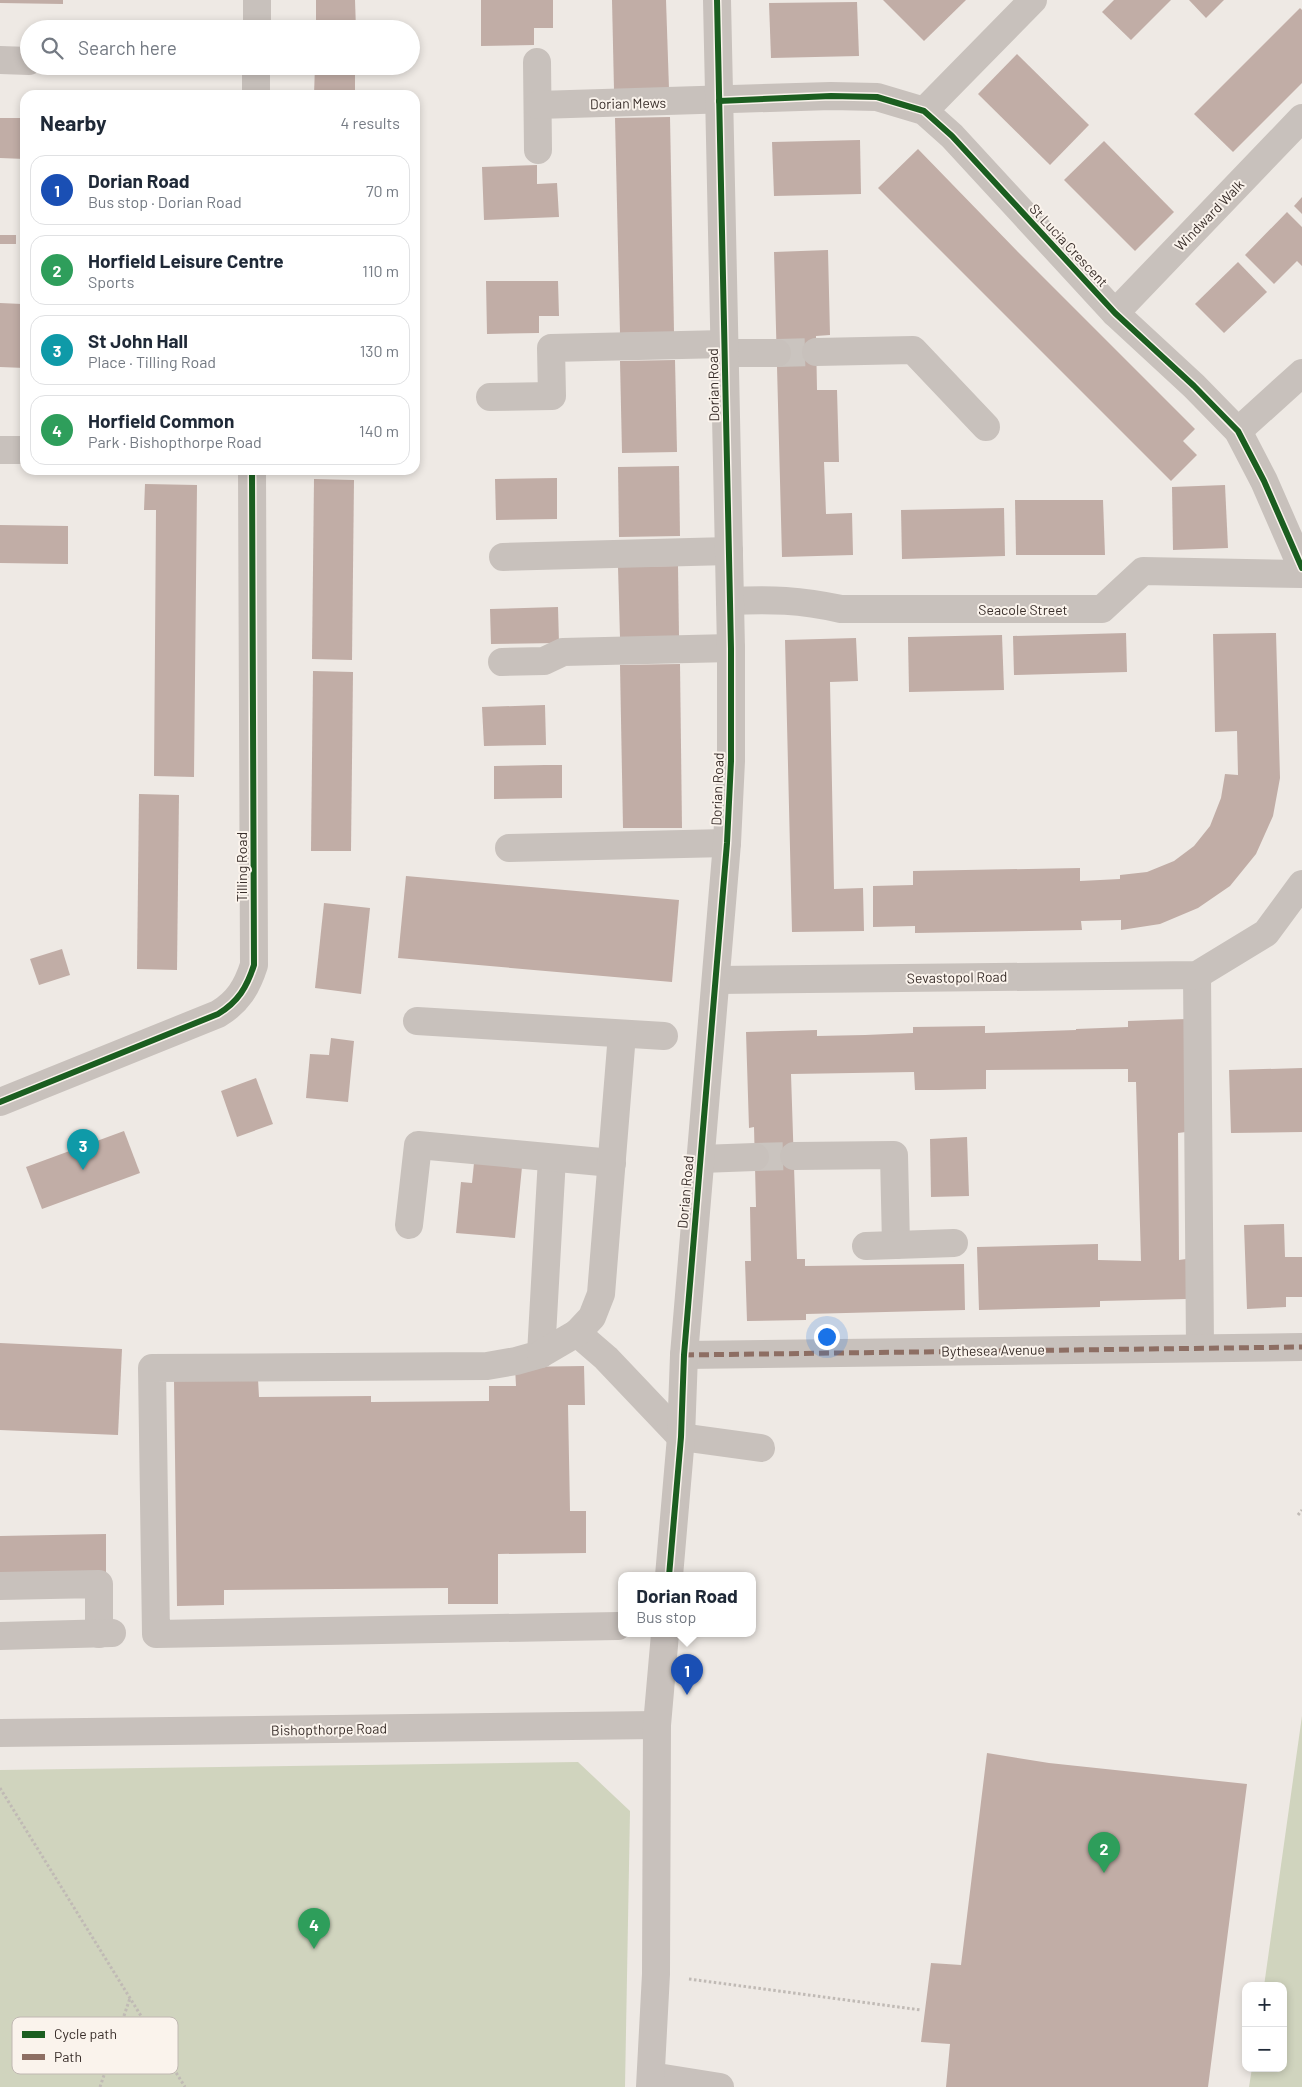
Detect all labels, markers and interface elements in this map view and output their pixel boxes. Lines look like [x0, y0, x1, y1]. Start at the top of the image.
search box [20, 20, 420, 75]
icon: search [38, 34, 66, 62]
text: Search here [78, 36, 177, 59]
street label: Dorian Mews [590, 94, 666, 112]
text: Nearby [40, 110, 106, 135]
text: 4 results [340, 113, 400, 132]
text: Dorian Road [88, 169, 190, 192]
street label: Windward Walk [1171, 176, 1247, 254]
text: 1 [54, 181, 60, 200]
text: 70 m [366, 181, 399, 200]
text: Bus stop · Dorian Road [88, 192, 242, 211]
street label: St Lucia Crescent [1026, 200, 1112, 290]
text: Horfield Leisure Centre [88, 249, 284, 272]
text: 2 [53, 261, 61, 280]
text: 110 m [362, 261, 399, 280]
text: Sports [88, 272, 134, 291]
text: St John Hall [88, 329, 188, 352]
text: 3 [53, 341, 61, 360]
text: 130 m [360, 341, 399, 360]
street label: Dorian Road [704, 348, 722, 422]
text: Place · Tilling Road [88, 352, 216, 371]
text: Horfield Common [88, 409, 234, 432]
text: 4 [52, 421, 62, 440]
text: 140 m [359, 421, 399, 440]
text: Park · Bishopthorpe Road [88, 432, 262, 451]
street label: Seacole Street [978, 601, 1068, 618]
street label: Dorian Road [707, 752, 727, 826]
street label: Tilling Road [233, 832, 250, 902]
street label: Sevastopol Road [907, 968, 1007, 986]
pin: 3 [67, 1129, 99, 1170]
street label: Dorian Road [673, 1155, 697, 1229]
your location [814, 1324, 840, 1350]
street label: Bythesea Avenue [941, 1341, 1045, 1359]
popup [618, 1572, 756, 1637]
text: Dorian Road [636, 1584, 738, 1607]
text: Bus stop [636, 1607, 696, 1626]
pin: 1 [671, 1654, 703, 1695]
street label: Bishopthorpe Road [271, 1719, 387, 1739]
pin: 2 [1088, 1832, 1120, 1873]
pin: 4 [298, 1908, 330, 1949]
map controls [1242, 1982, 1287, 2072]
button: + [1242, 1982, 1287, 2027]
legend [12, 2017, 178, 2074]
text: Cycle path [54, 2025, 117, 2042]
button: − [1242, 2027, 1287, 2072]
text: Path [54, 2048, 82, 2065]

